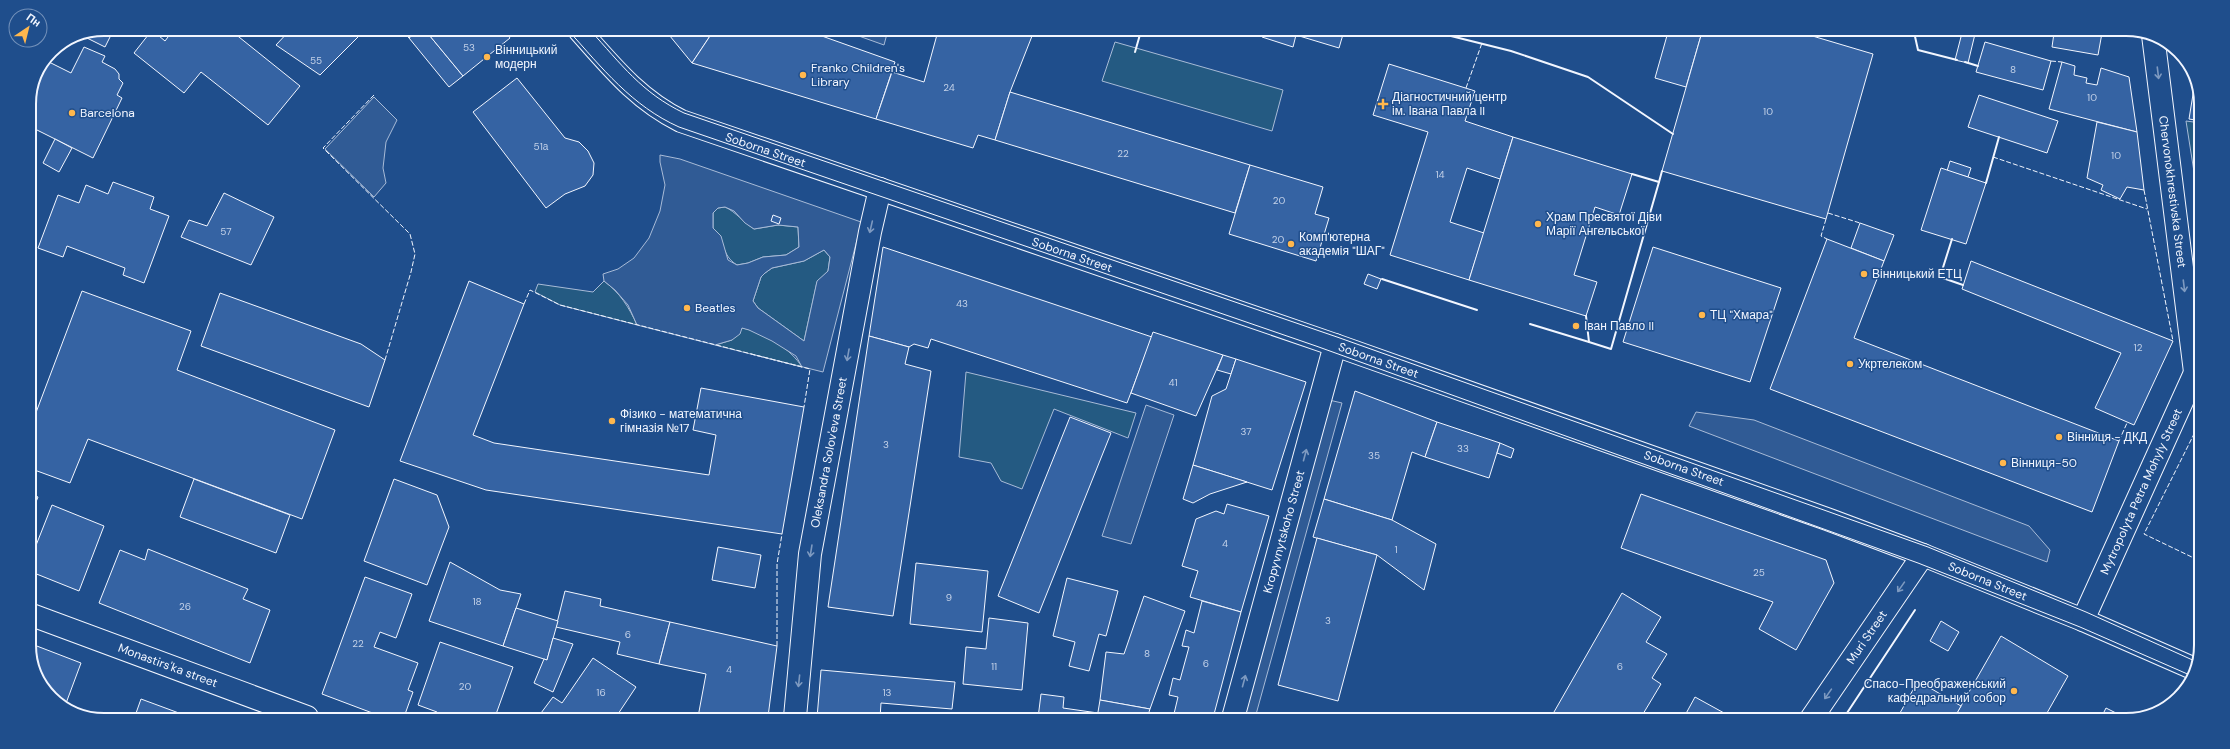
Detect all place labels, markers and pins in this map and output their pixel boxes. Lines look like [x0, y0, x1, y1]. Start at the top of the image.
place label: Вінницький модерн [495, 42, 557, 72]
marker: Вінницький модерн [482, 52, 492, 62]
place label: Franko Children's Library [811, 60, 905, 90]
marker: Franko Children's Library [798, 70, 808, 80]
place label: Діагностичний центр ім. Івана Павла II [1392, 89, 1507, 119]
marker: Діагностичний центр ім. Івана Павла II [1377, 98, 1389, 110]
place label: Barcelona [80, 105, 135, 121]
marker: Barcelona [67, 108, 77, 118]
place label: Храм Пресвятої Діви Марії Ангельської [1546, 209, 1662, 239]
marker: Храм Пресвятої Діви Марії Ангельської [1533, 219, 1543, 229]
place label: Комп'ютерна академія "ШАГ" [1299, 229, 1385, 259]
marker: Комп'ютерна академія "ШАГ" [1286, 239, 1296, 249]
place label: Вінницький ЕТЦ [1872, 266, 1962, 282]
marker: Вінницький ЕТЦ [1859, 269, 1869, 279]
place label: Beatles [695, 300, 736, 316]
marker: Beatles [682, 303, 692, 313]
place label: ТЦ "Хмара" [1710, 307, 1773, 323]
marker: ТЦ "Хмара" [1697, 310, 1707, 320]
place label: Іван Павло II [1584, 318, 1654, 334]
marker: Іван Павло II [1571, 321, 1581, 331]
place label: Укртелеком [1858, 356, 1922, 372]
marker: Укртелеком [1845, 359, 1855, 369]
place label: Фізико - математична гімназія №17 [620, 406, 742, 436]
marker: Фізико - математична гімназія №17 [607, 416, 617, 426]
place label: Вінниця - ДКД [2067, 429, 2147, 445]
marker: Вінниця - ДКД [2054, 432, 2064, 442]
place label: Вінниця-50 [2011, 455, 2077, 471]
marker: Вінниця-50 [1998, 458, 2008, 468]
place label: Спасо-Преображенський кафедральний собор [1864, 676, 2006, 706]
marker: Спасо-Преображенський кафедральний собор [2009, 686, 2019, 696]

